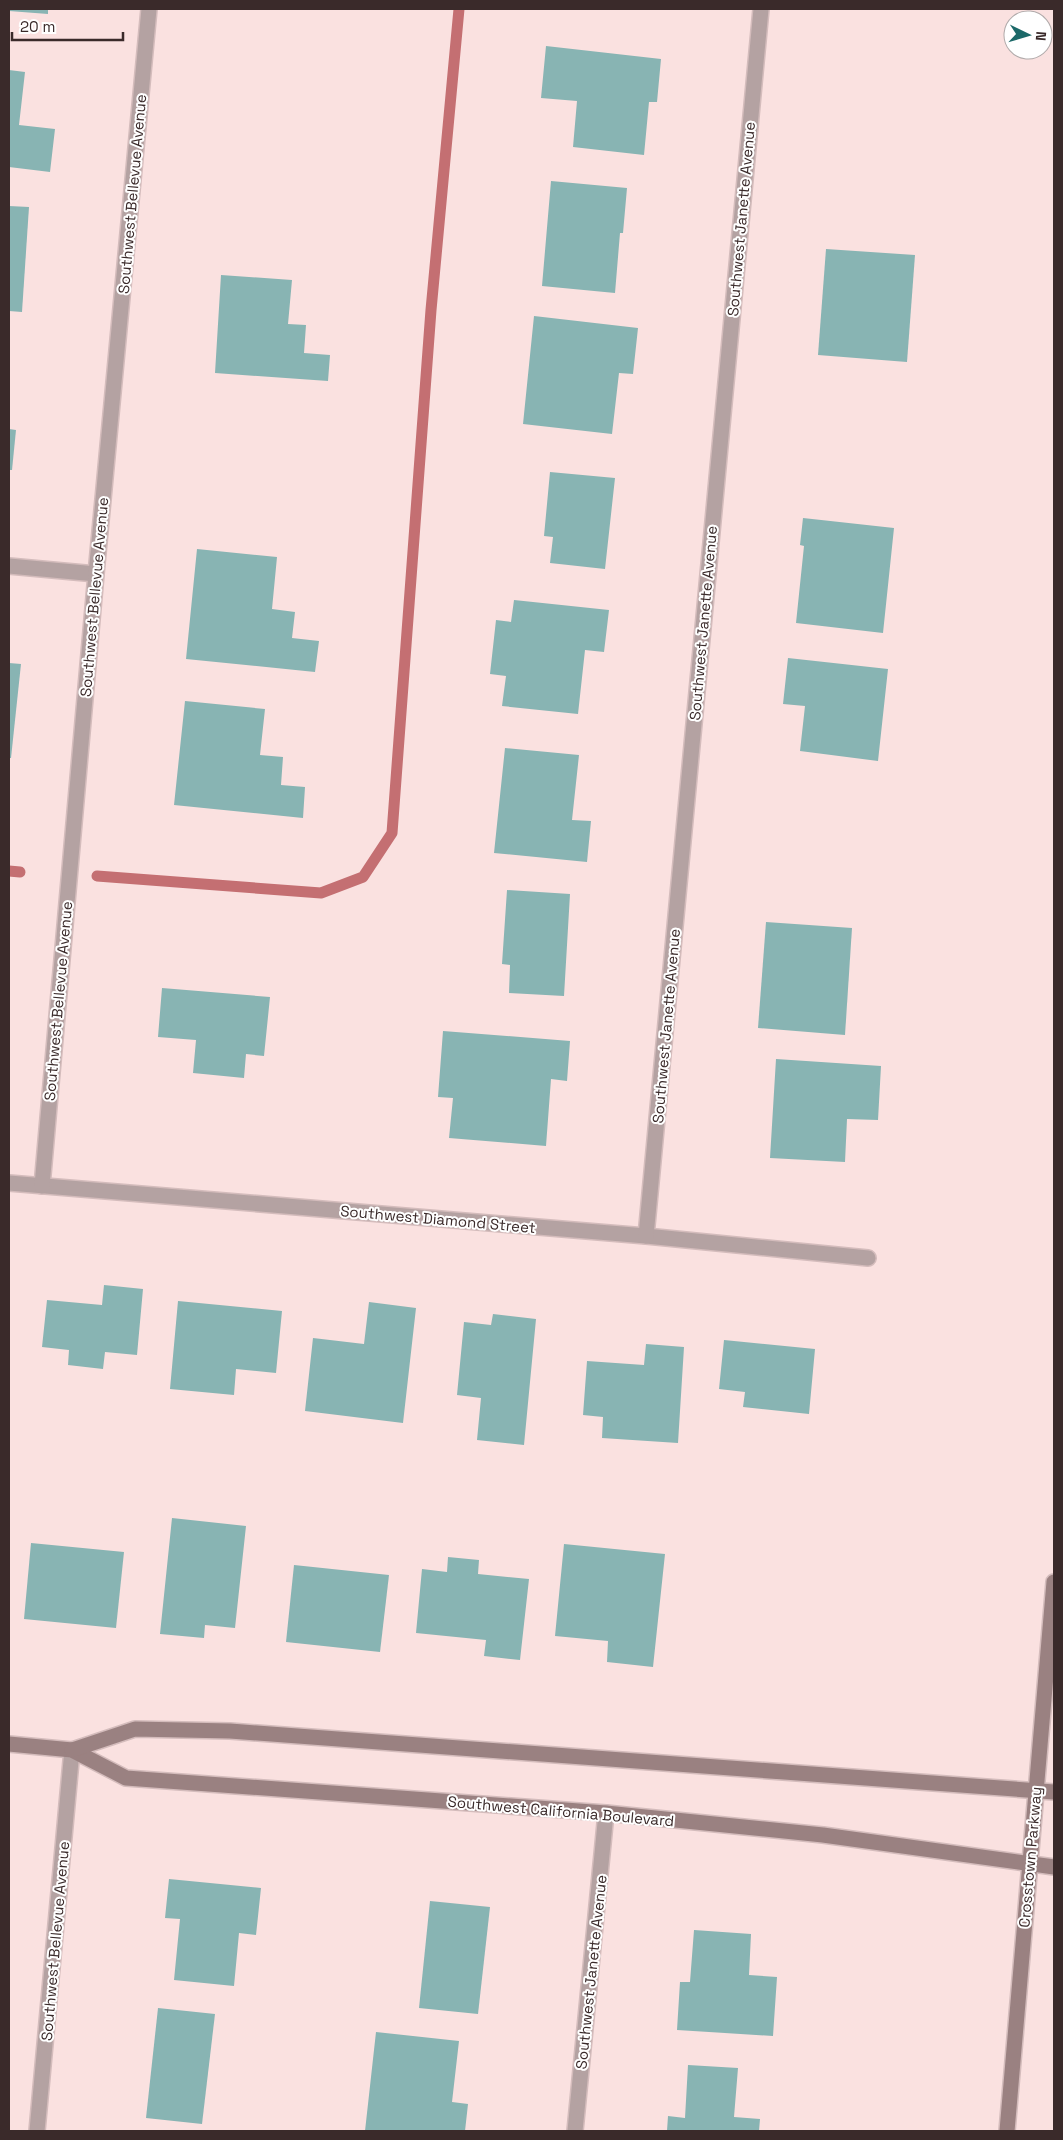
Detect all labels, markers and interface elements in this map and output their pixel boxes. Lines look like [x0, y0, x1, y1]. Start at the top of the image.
scale bar [12, 10, 124, 42]
north arrow [1003, 10, 1053, 60]
text: 20 m [20, 17, 55, 36]
text: N [1032, 31, 1050, 42]
street label: Southwest Bellevue Avenue [114, 93, 150, 295]
street label: Southwest Janette Avenue [723, 121, 759, 317]
street label: Southwest Bellevue Avenue [76, 496, 112, 698]
street label: Southwest Janette Avenue [685, 525, 721, 721]
street label: Southwest Bellevue Avenue [40, 900, 76, 1102]
street label: Southwest Janette Avenue [648, 928, 684, 1124]
street label: Southwest Diamond Street [340, 1201, 536, 1237]
street label: Crosstown Parkway [1014, 1786, 1046, 1928]
street label: Southwest California Boulevard [447, 1792, 675, 1830]
street label: Southwest Bellevue Avenue [37, 1840, 73, 2042]
street label: Southwest Janette Avenue [571, 1874, 611, 2070]

